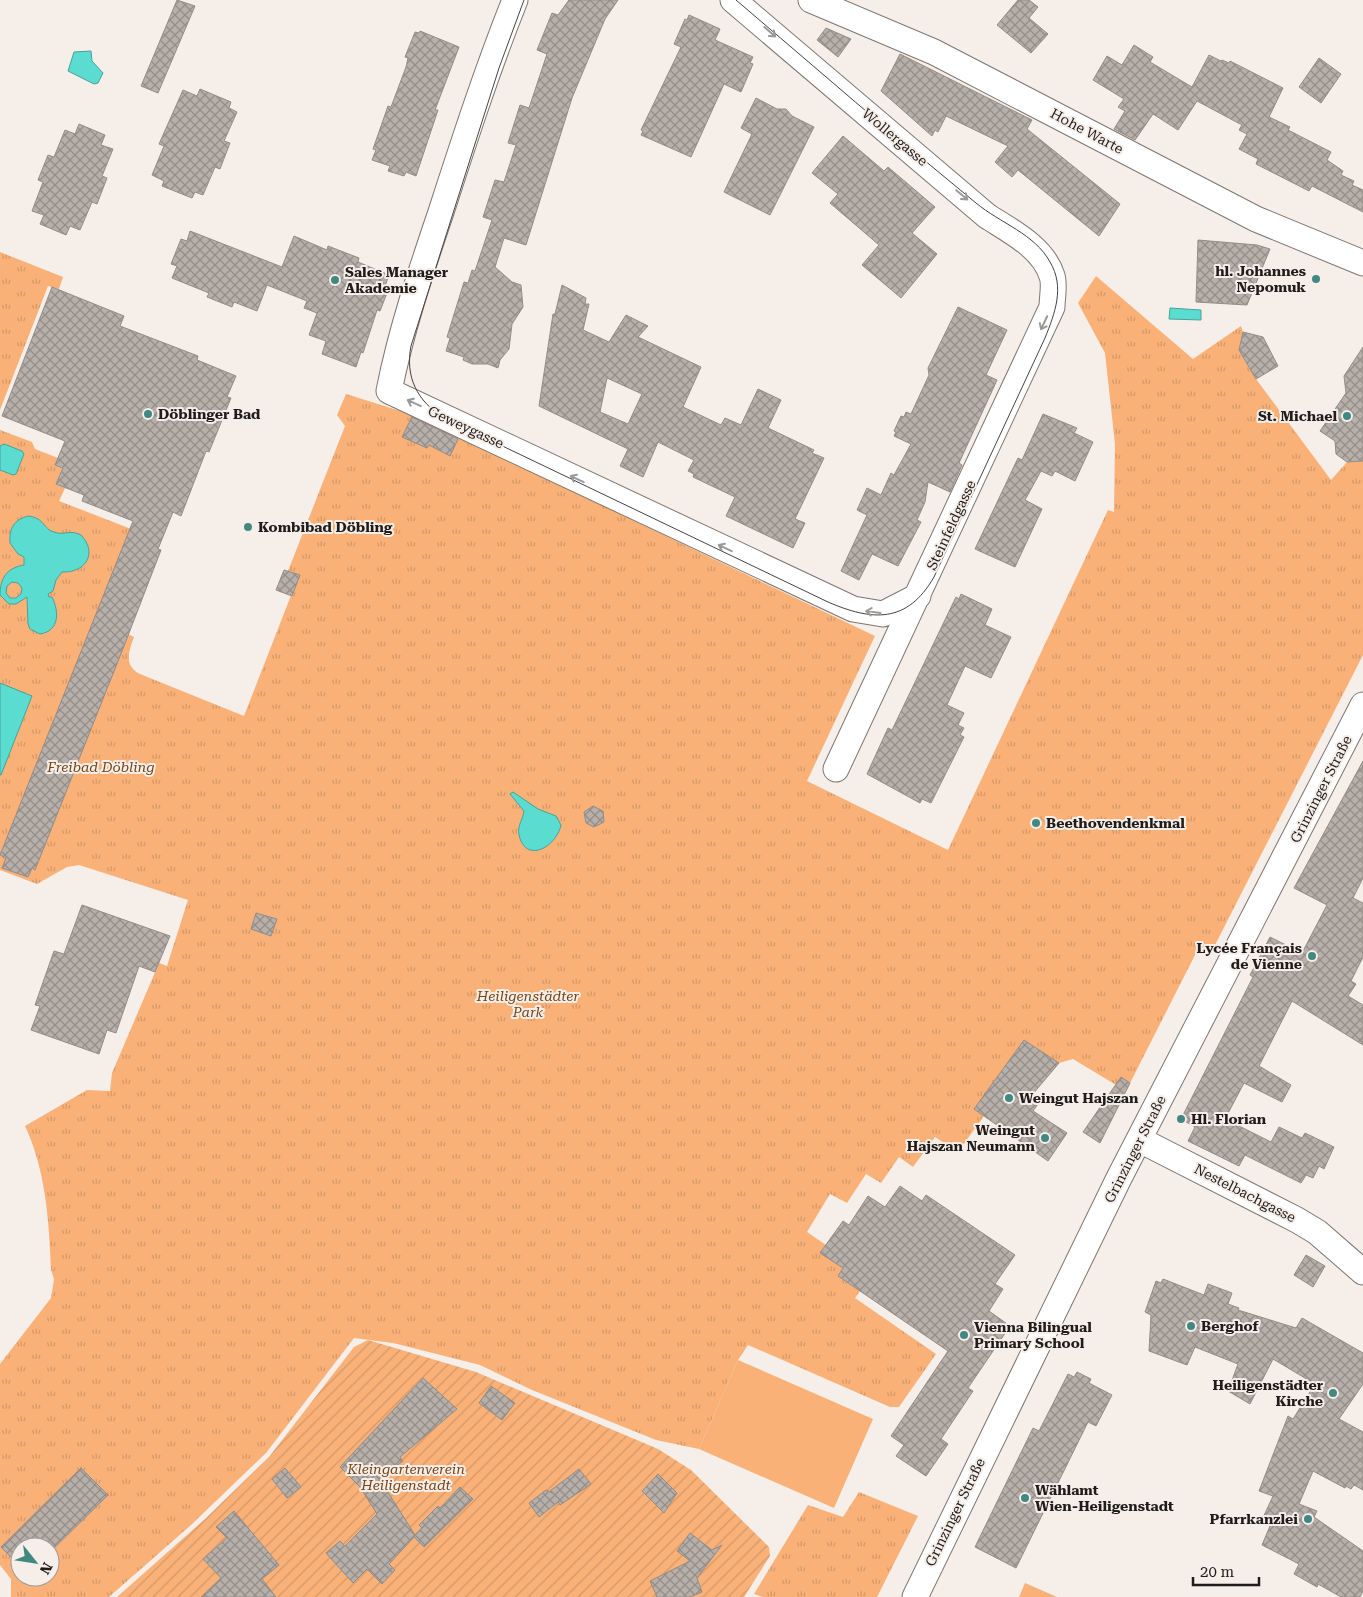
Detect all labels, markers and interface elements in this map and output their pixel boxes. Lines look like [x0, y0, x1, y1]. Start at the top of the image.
one-way arrow [764, 26, 777, 37]
street label: Wollergasse [859, 105, 931, 169]
street label: Hohe Warte [1048, 105, 1126, 157]
one-way arrow [956, 189, 969, 201]
place label: hl. Johannes Nepomuk [1215, 263, 1306, 295]
place label: Sales Manager Akademie [345, 264, 449, 296]
marker: hl. Johannes Nepomuk [1310, 273, 1322, 285]
marker: Sales Manager Akademie [329, 274, 341, 286]
one-way arrow [1039, 315, 1048, 330]
one-way arrow [407, 398, 422, 407]
street label: Geweygasse [426, 402, 507, 452]
place label: Döblinger Bad [158, 406, 261, 422]
marker: Döblinger Bad [142, 408, 154, 420]
place label: St. Michael [1258, 408, 1337, 424]
marker: St. Michael [1341, 410, 1353, 422]
one-way arrow [570, 474, 585, 484]
street label: Steinfeldgasse [923, 477, 979, 572]
place label: Kombibad Döbling [258, 519, 393, 535]
marker: Kombibad Döbling [242, 521, 254, 533]
one-way arrow [717, 543, 732, 553]
one-way arrow [865, 607, 881, 617]
street label: Grinzinger Straße [1287, 732, 1355, 845]
park label: Freibad Döbling [46, 759, 155, 775]
place label: Beethovendenkmal [1046, 815, 1185, 831]
marker: Beethovendenkmal [1030, 817, 1042, 829]
place label: Lycée Français de Vienne [1197, 940, 1302, 972]
marker: Lycée Français de Vienne [1306, 950, 1318, 962]
park label: Heiligenstädter Park [476, 988, 579, 1020]
place label: Weingut Hajszan [1019, 1090, 1139, 1106]
marker: Weingut Hajszan [1003, 1092, 1015, 1104]
street label: Grinzinger Straße [1101, 1092, 1169, 1205]
place label: Hl. Florian [1191, 1111, 1267, 1127]
marker: Hl. Florian [1175, 1113, 1187, 1125]
place label: Weingut Hajszan Neumann [907, 1122, 1036, 1154]
marker: Weingut Hajszan Neumann [1039, 1132, 1051, 1144]
street label: Nestelbachgasse [1192, 1161, 1299, 1226]
place label: Berghof [1201, 1318, 1260, 1334]
place label: Vienna Bilingual Primary School [974, 1319, 1092, 1351]
marker: Berghof [1185, 1320, 1197, 1332]
marker: Vienna Bilingual Primary School [958, 1329, 970, 1341]
place label: Heiligenstädter Kirche [1213, 1377, 1324, 1409]
marker: Heiligenstädter Kirche [1327, 1387, 1339, 1399]
street label: Grinzinger Straße [922, 1455, 988, 1569]
park label: Kleingartenverein Heiligenstadt [346, 1461, 465, 1493]
place label: Wählamt Wien-Heiligenstadt [1035, 1482, 1174, 1514]
marker: Wählamt Wien-Heiligenstadt [1019, 1492, 1031, 1504]
place label: Pfarrkanzlei [1210, 1511, 1298, 1527]
marker: Pfarrkanzlei [1302, 1513, 1314, 1525]
north arrow [10, 1537, 60, 1587]
scale bar [1193, 1554, 1259, 1586]
text: N [37, 1560, 56, 1577]
text: 20 m [1200, 1563, 1235, 1581]

